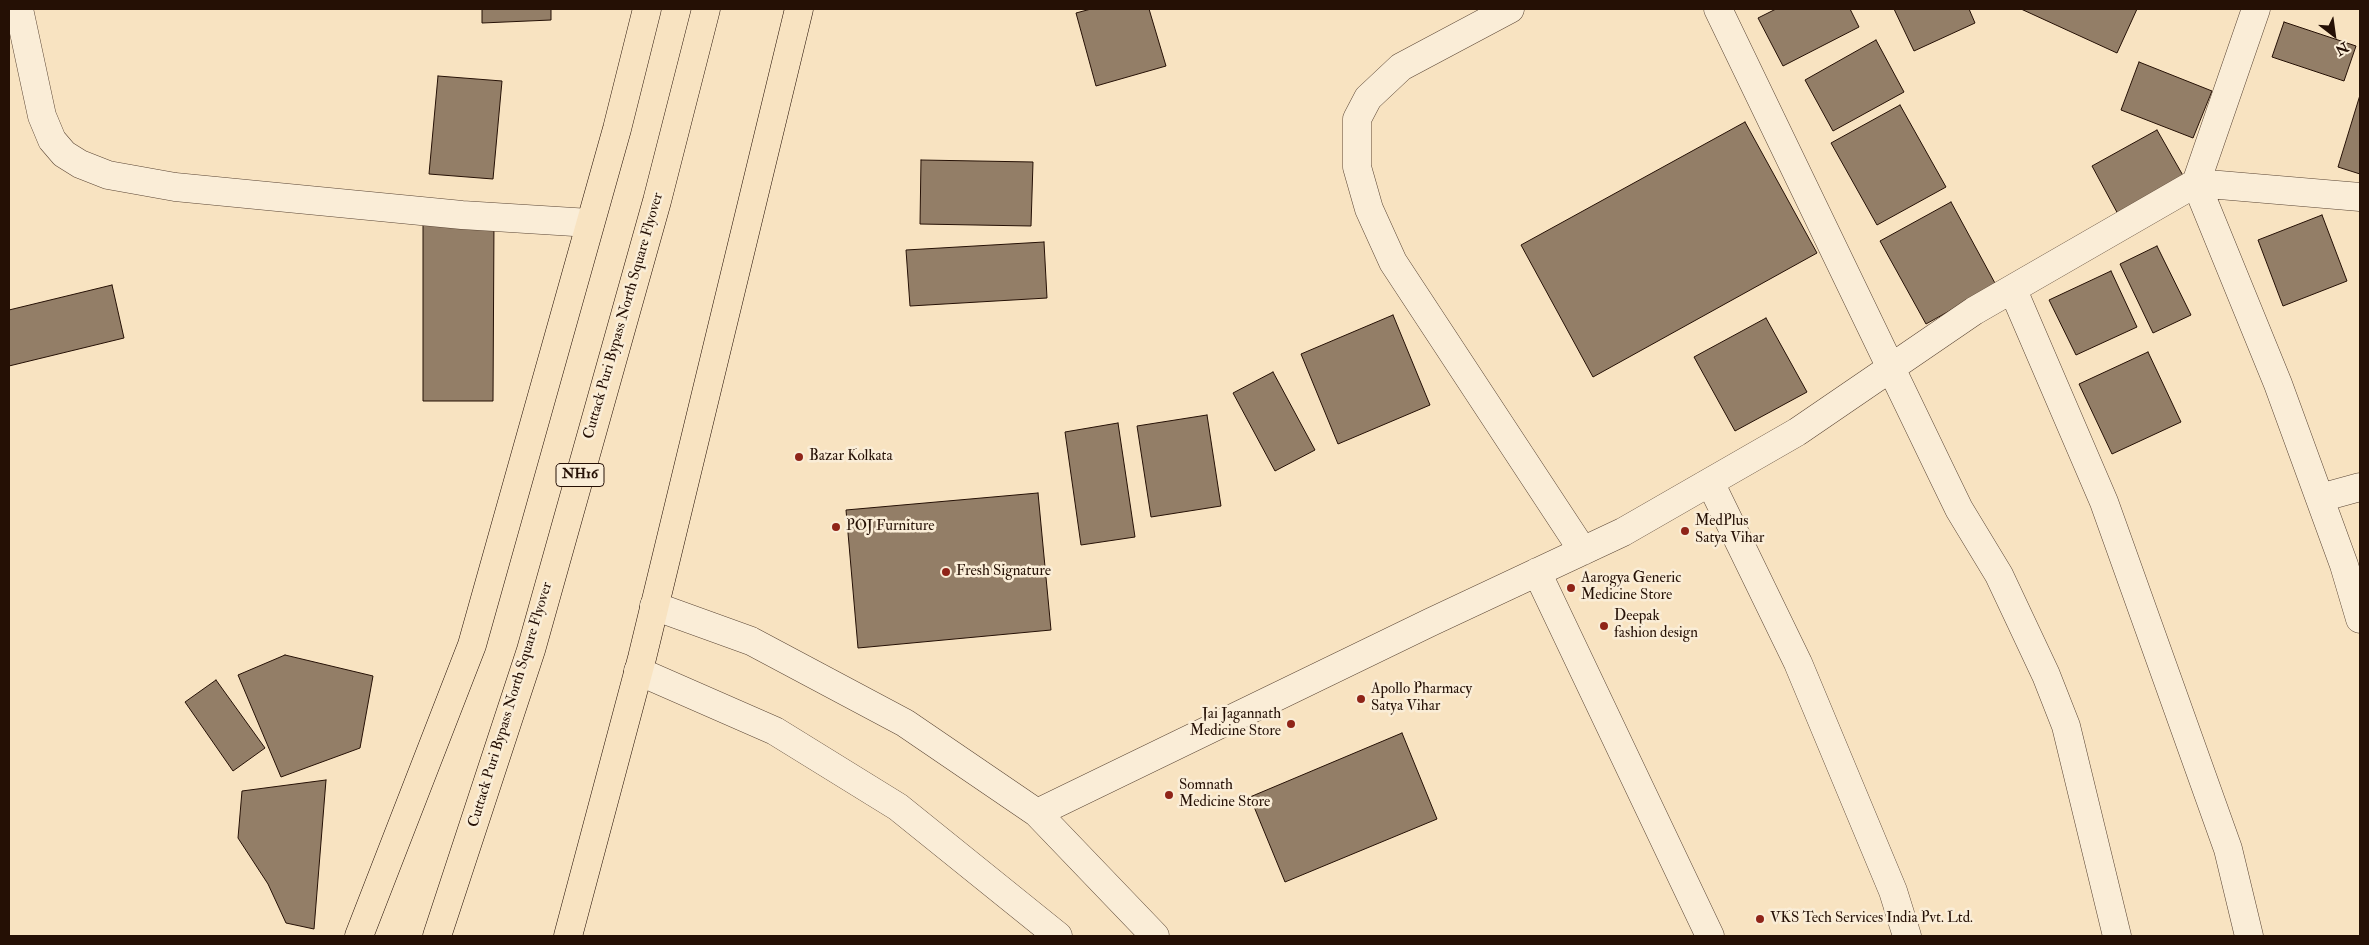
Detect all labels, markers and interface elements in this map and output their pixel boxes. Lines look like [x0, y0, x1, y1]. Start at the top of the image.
north arrow [2309, 10, 2359, 60]
text: N [2332, 38, 2351, 59]
street label: Cuttack Puri Bypass North Square Flyover [580, 191, 668, 441]
place label: Bazar Kolkata [809, 448, 893, 466]
marker: Bazar Kolkata [793, 451, 805, 463]
road number: NH16 [556, 464, 604, 486]
place label: MedPlus Satya Vihar [1695, 513, 1764, 548]
place label: POJ Furniture [846, 518, 935, 536]
marker: POJ Furniture [830, 521, 842, 533]
marker: MedPlus Satya Vihar [1679, 525, 1691, 537]
place label: Fresh Signature [956, 563, 1051, 581]
marker: Fresh Signature [940, 566, 952, 578]
place label: Aarogya Generic Medicine Store [1581, 570, 1681, 605]
street label: Cuttack Puri Bypass North Square Flyover [465, 580, 557, 830]
marker: Aarogya Generic Medicine Store [1565, 582, 1577, 594]
place label: Deepak fashion design [1614, 608, 1698, 643]
marker: Deepak fashion design [1598, 620, 1610, 632]
place label: Apollo Pharmacy Satya Vihar [1371, 681, 1472, 716]
marker: Apollo Pharmacy Satya Vihar [1355, 693, 1367, 705]
place label: Jai Jagannath Medicine Store [1190, 706, 1281, 741]
marker: Jai Jagannath Medicine Store [1285, 718, 1297, 730]
place label: Somnath Medicine Store [1179, 777, 1270, 812]
marker: Somnath Medicine Store [1163, 789, 1175, 801]
place label: VKS Tech Services India Pvt. Ltd. [1770, 910, 1973, 928]
marker: VKS Tech Services India Pvt. Ltd. [1754, 913, 1766, 925]

